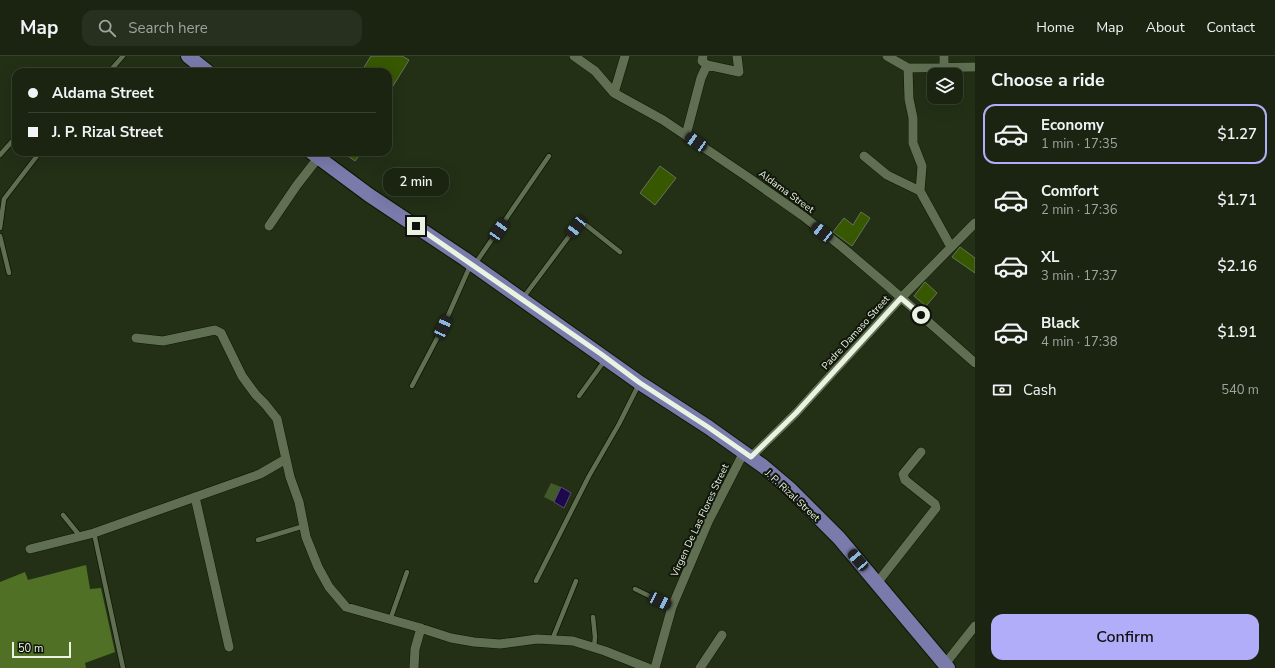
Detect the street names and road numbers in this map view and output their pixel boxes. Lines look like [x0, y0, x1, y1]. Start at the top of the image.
street label: Aldama Street [756, 167, 817, 217]
street label: Padre Damaso Street [819, 292, 893, 373]
street label: Virgen De Las Flores Street [667, 461, 732, 580]
street label: J. P. Rizal Street [761, 466, 823, 525]

